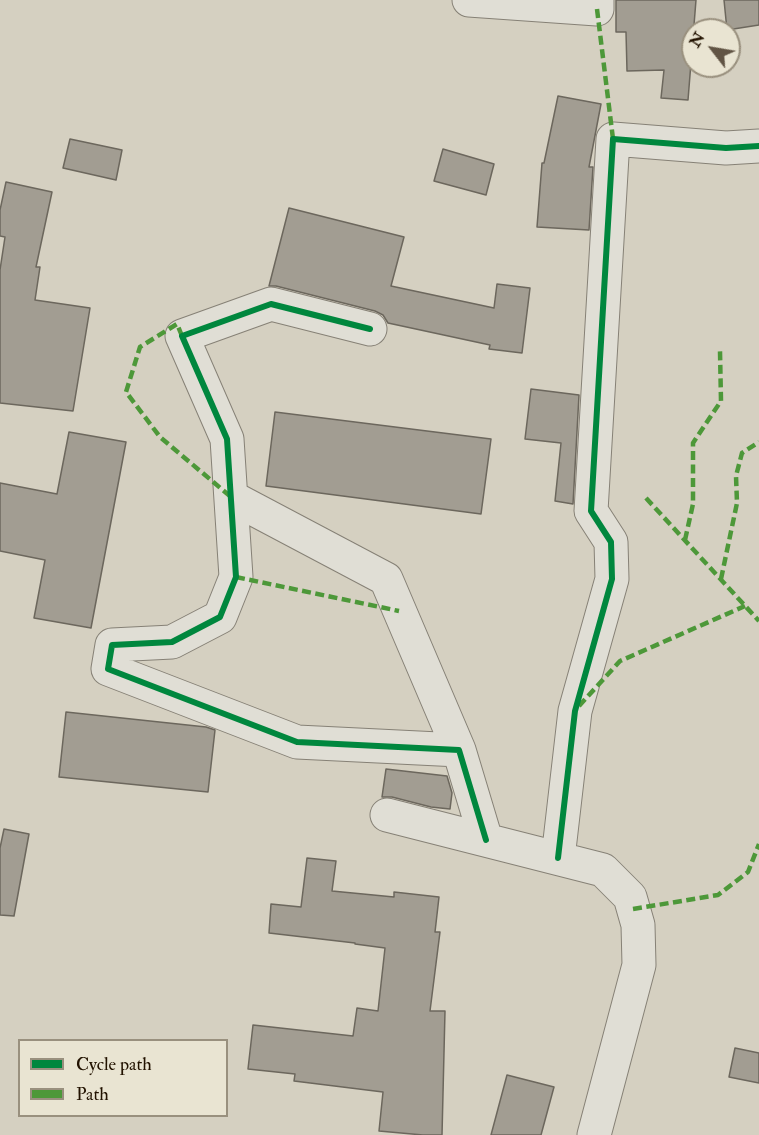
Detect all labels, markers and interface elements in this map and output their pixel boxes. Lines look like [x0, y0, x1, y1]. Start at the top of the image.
north arrow [681, 18, 741, 78]
text: N [685, 28, 710, 51]
legend [18, 1039, 228, 1117]
text: Cycle path [76, 1053, 152, 1076]
text: Path [76, 1083, 109, 1106]

